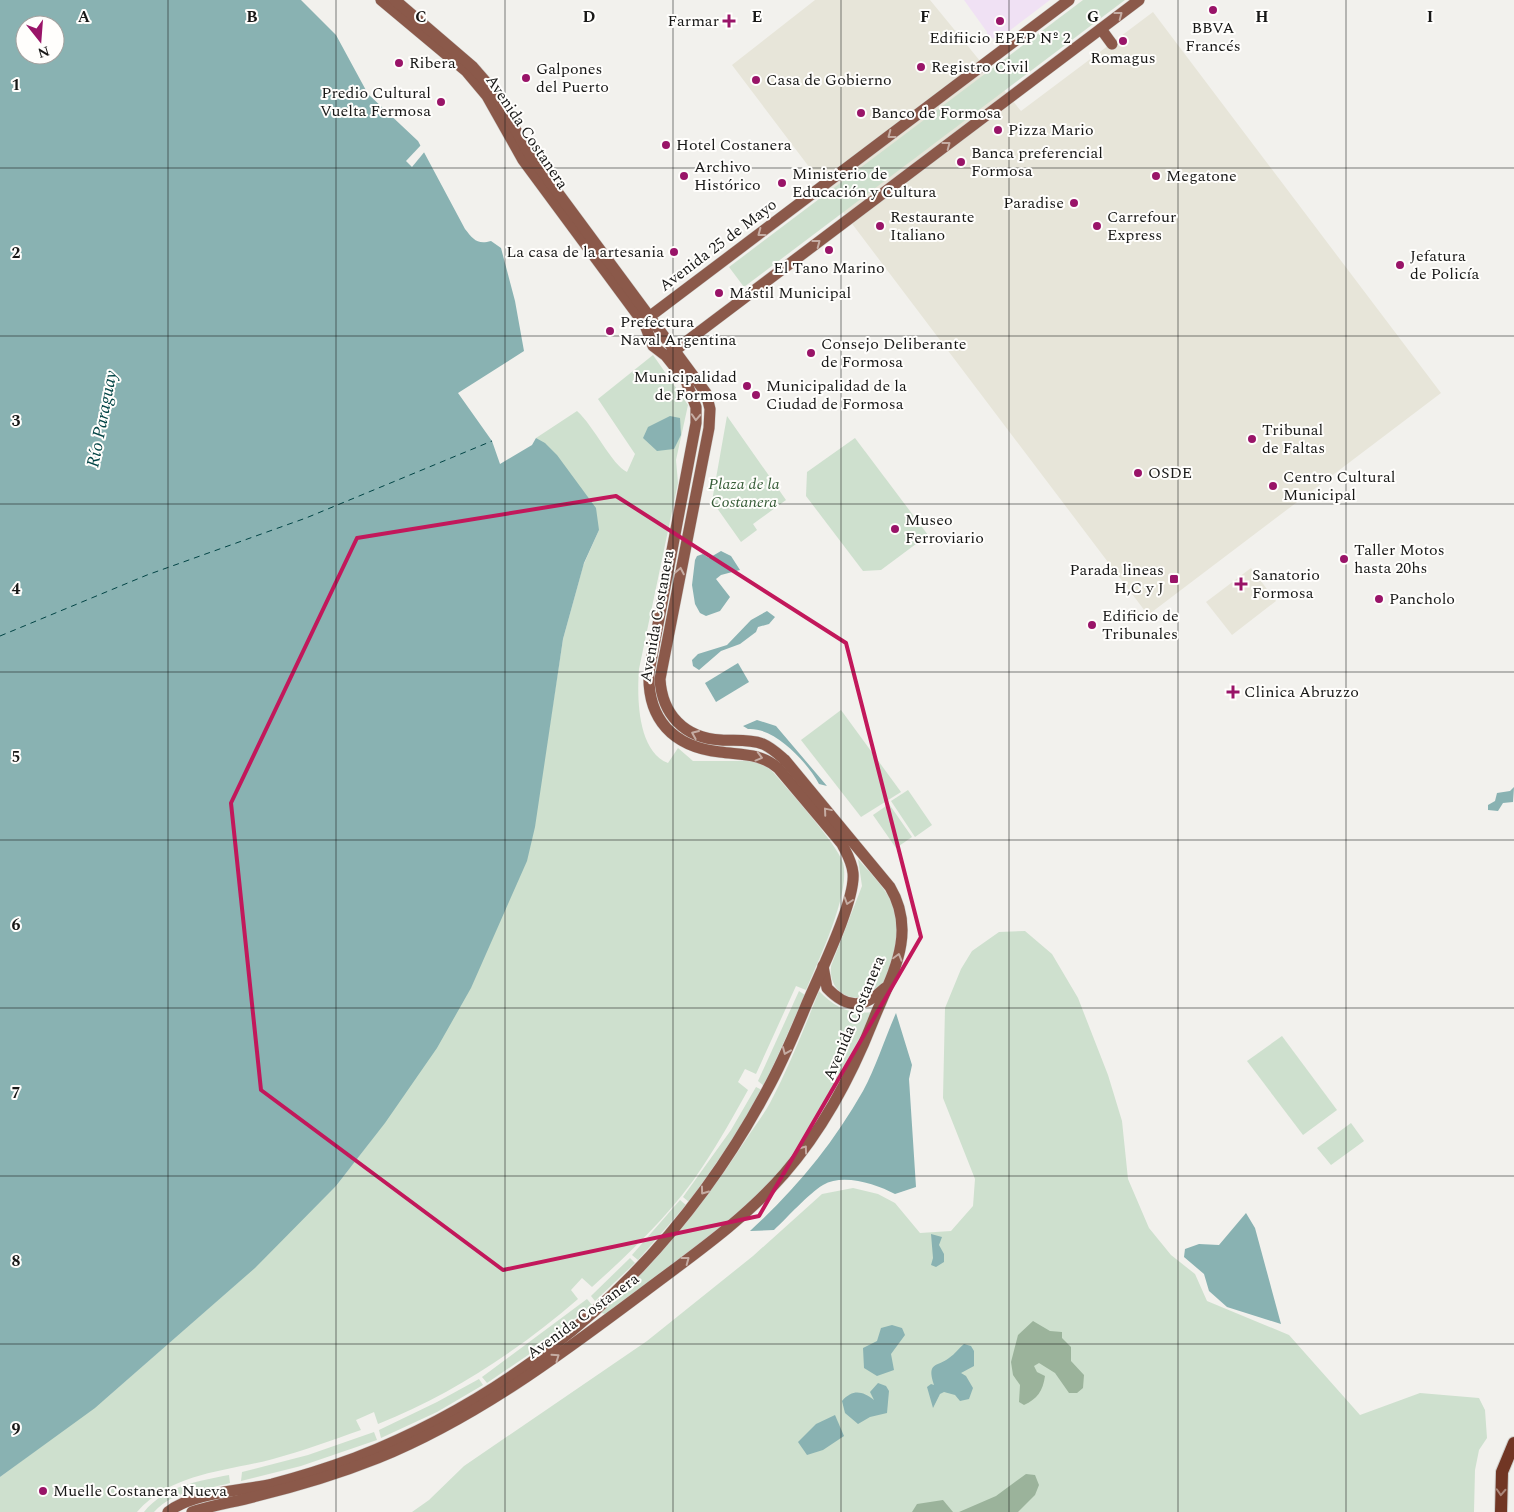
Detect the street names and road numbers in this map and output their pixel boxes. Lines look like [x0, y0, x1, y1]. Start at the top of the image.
street label: Avenida Costanera [480, 70, 574, 194]
street label: Avenida 25 de Mayo [654, 193, 782, 297]
street label: Avenida Costanera [634, 548, 680, 684]
street label: Avenida Costanera [817, 952, 891, 1084]
street label: Avenida Costanera [522, 1267, 644, 1365]

